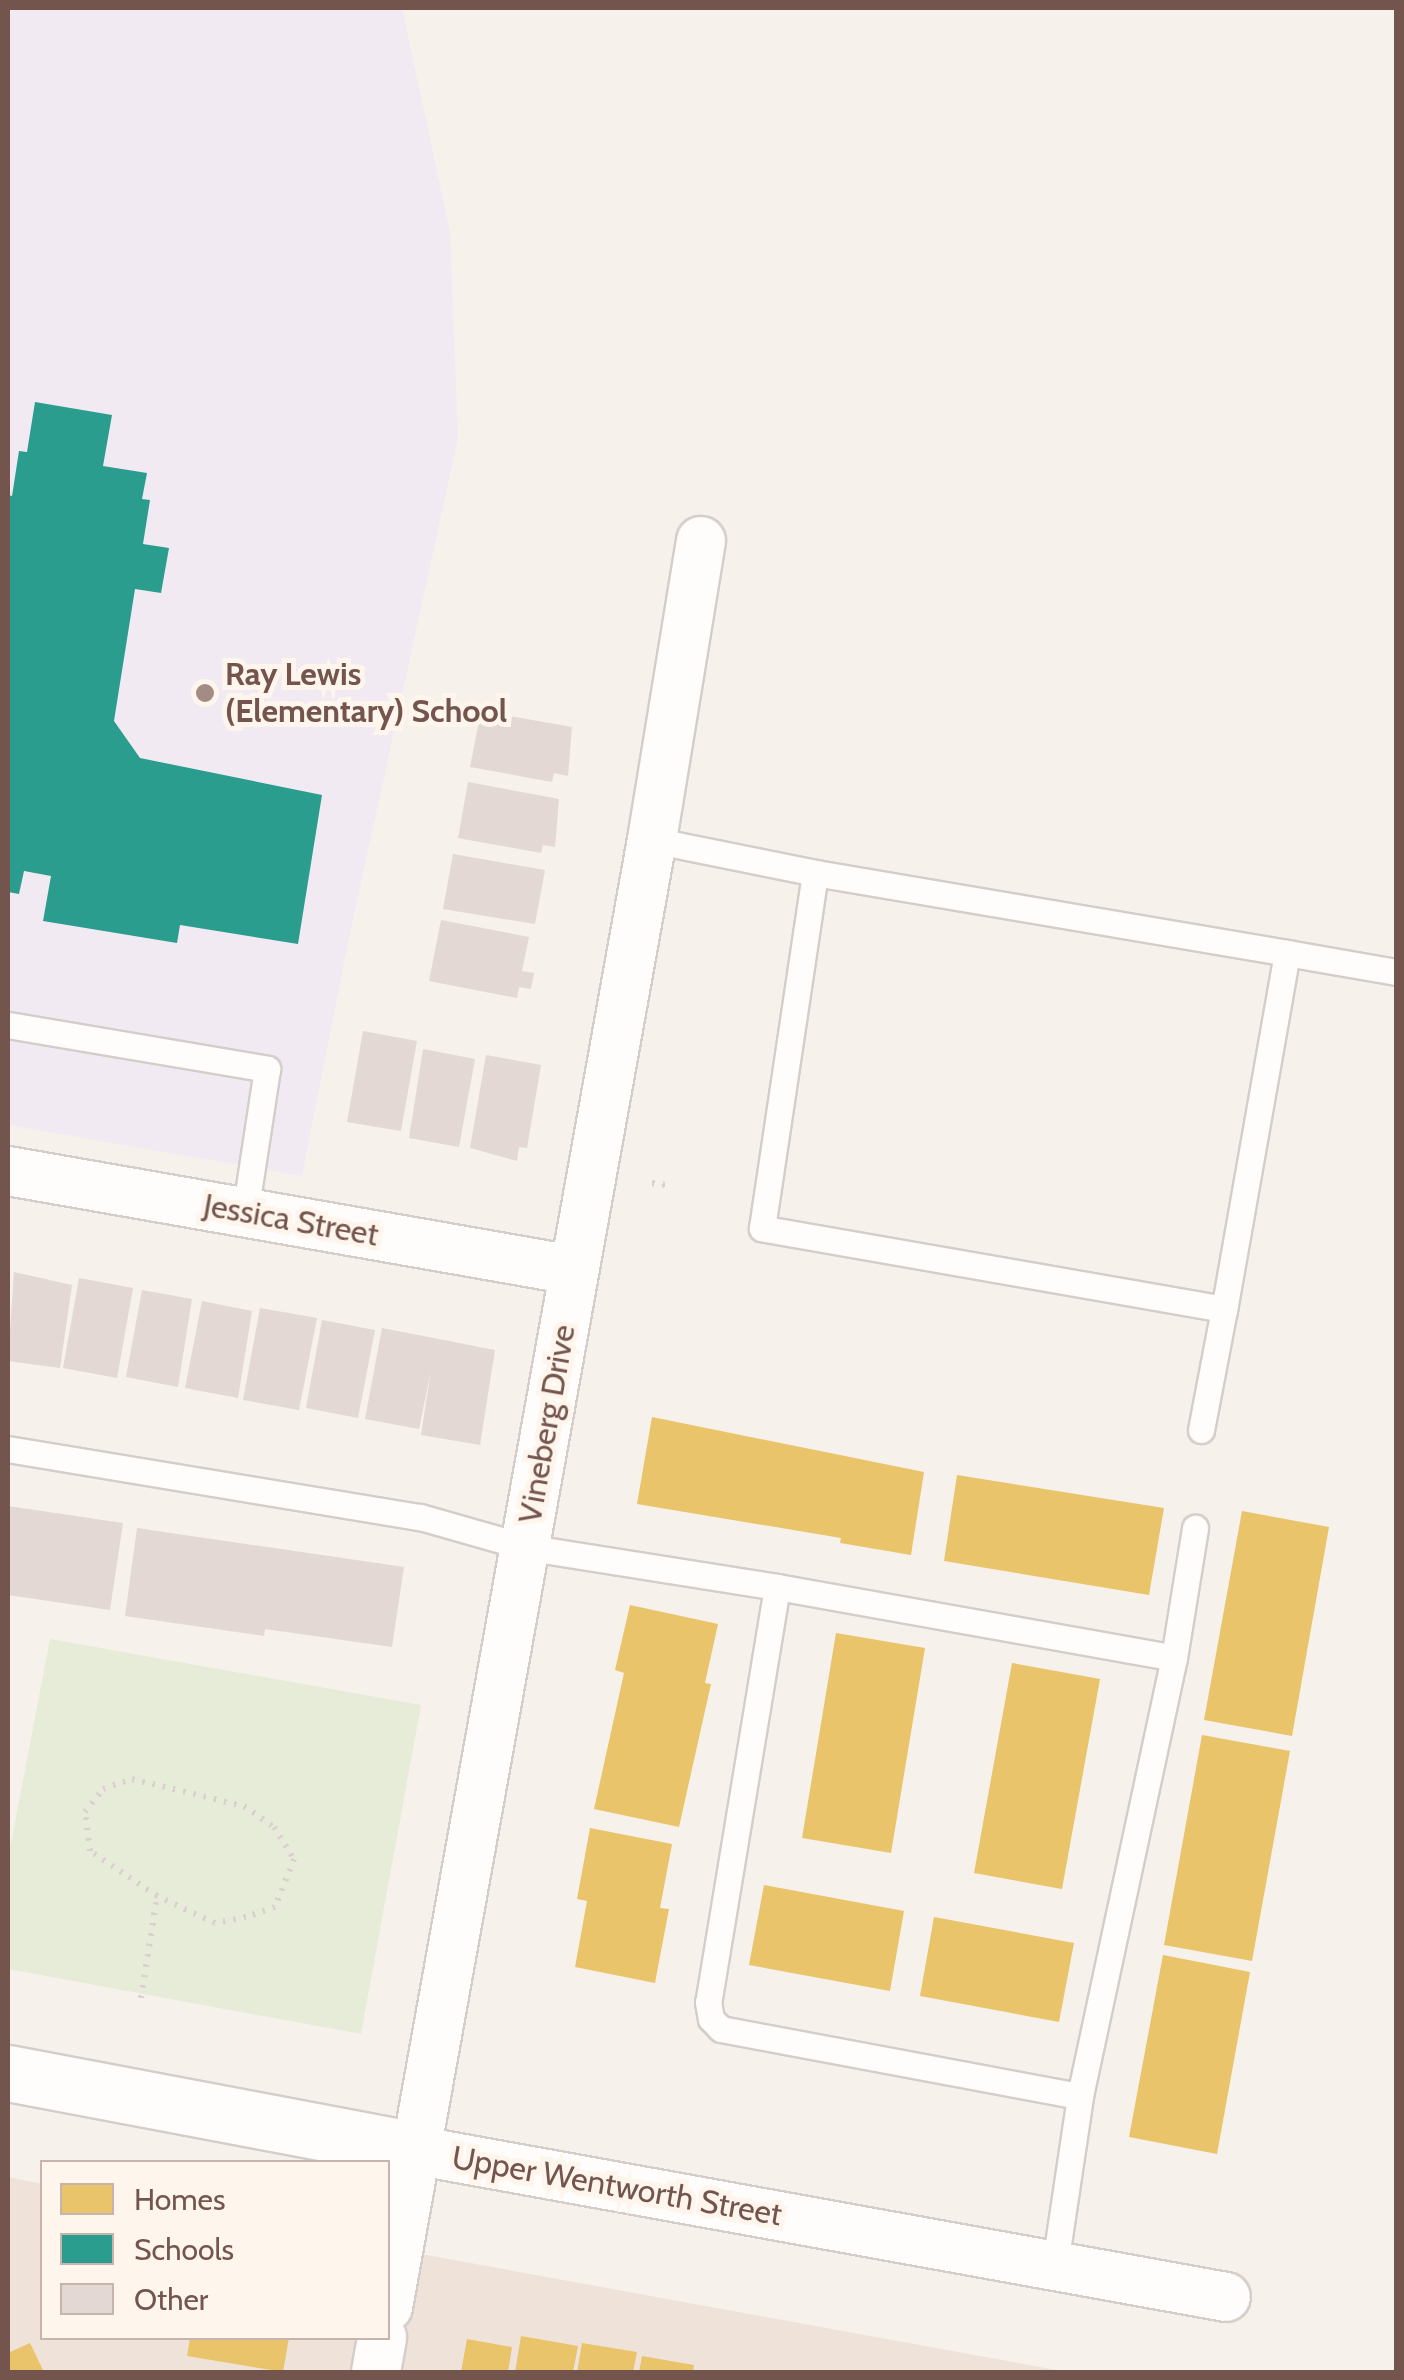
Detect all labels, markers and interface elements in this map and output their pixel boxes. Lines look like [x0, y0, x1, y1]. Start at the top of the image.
place label: Ray Lewis (Elementary) School [225, 656, 507, 731]
marker: Ray Lewis (Elementary) School [194, 682, 216, 704]
street label: Jessica Street [201, 1186, 381, 1254]
street label: Vineberg Drive [511, 1322, 583, 1526]
street label: Upper Wentworth Street [449, 2138, 785, 2234]
legend [40, 2160, 390, 2340]
text: Homes [134, 2181, 225, 2218]
text: Schools [134, 2231, 234, 2268]
text: Other [134, 2281, 208, 2318]

